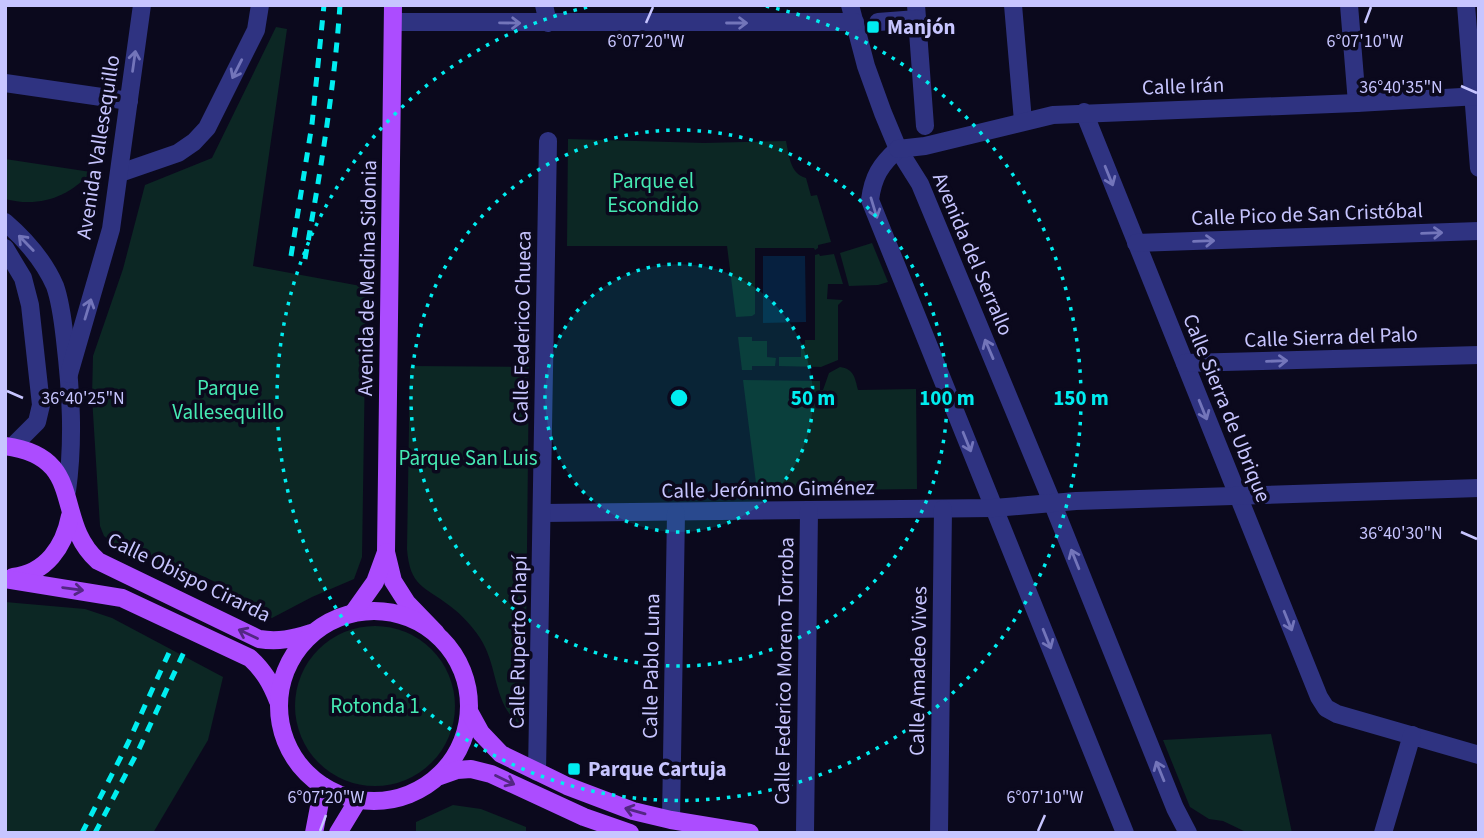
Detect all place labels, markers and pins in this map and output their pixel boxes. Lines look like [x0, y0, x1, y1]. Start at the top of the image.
place label: Manjón [887, 12, 956, 42]
marker: Manjón [865, 19, 881, 35]
centre of rings [667, 386, 691, 410]
place label: Parque Cartuja [588, 754, 727, 784]
marker: Parque Cartuja [566, 761, 582, 777]

